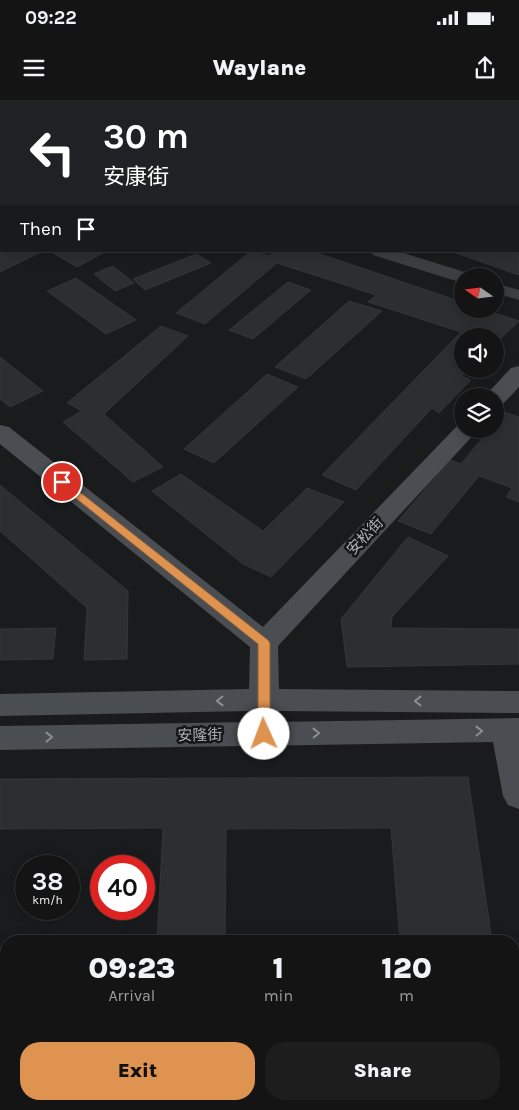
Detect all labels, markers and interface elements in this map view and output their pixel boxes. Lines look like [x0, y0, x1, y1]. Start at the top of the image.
text: 09:22 [25, 7, 77, 29]
icon: menu [20, 54, 48, 82]
icon: share [471, 54, 499, 82]
text: Waylane [213, 55, 306, 81]
text: 30 m [103, 116, 189, 157]
icon: left [20, 120, 85, 185]
text: 安康街 [103, 164, 169, 190]
icon: arrive [72, 215, 100, 243]
text: Then [20, 218, 62, 240]
north arrow [454, 268, 504, 318]
map controls [454, 268, 504, 438]
button: sound [454, 328, 504, 378]
button: layers [454, 388, 504, 438]
pin [41, 461, 83, 503]
icon: arrive [48, 468, 76, 496]
street label: 安松街 [343, 513, 387, 559]
one-way arrow [216, 696, 224, 706]
one-way arrow [414, 696, 422, 706]
position arrow [237, 707, 289, 759]
street label: 安隆街 [177, 726, 223, 744]
one-way arrow [475, 726, 483, 736]
one-way arrow [312, 728, 320, 738]
one-way arrow [45, 732, 53, 743]
speed limit sign: 40 [90, 855, 155, 920]
text: 38 [32, 867, 63, 896]
text: km/h [32, 893, 63, 907]
text: 09:23 [88, 950, 176, 986]
text: 1 [273, 950, 284, 986]
text: 120 [381, 950, 432, 986]
text: Arrival [108, 986, 155, 1005]
text: min [264, 986, 293, 1005]
text: m [399, 986, 414, 1005]
button: Exit [20, 1042, 255, 1100]
button: Share [265, 1042, 500, 1100]

